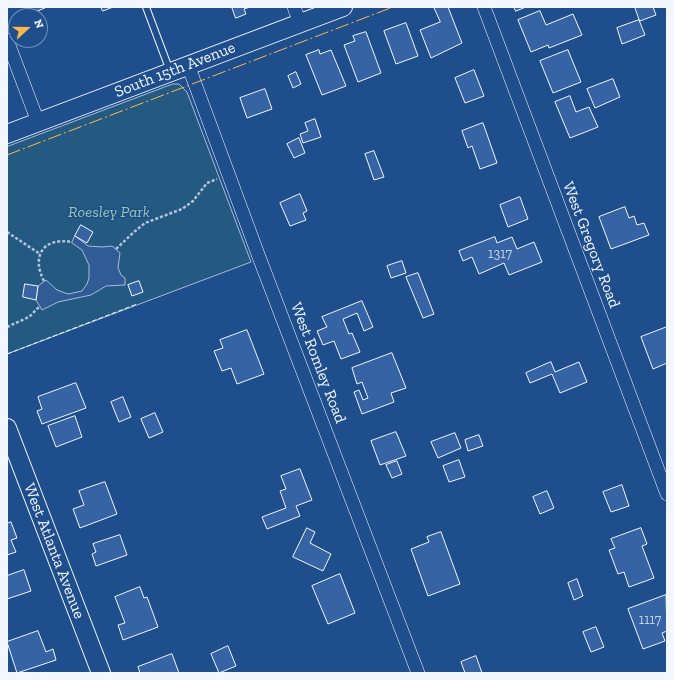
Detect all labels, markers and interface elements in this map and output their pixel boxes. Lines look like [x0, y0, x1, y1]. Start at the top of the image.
north arrow [8, 8, 48, 48]
text: N [31, 18, 46, 30]
street label: South 15th Avenue [112, 38, 238, 102]
street label: West Gregory Road [558, 179, 624, 311]
park label: Roesley Park [68, 202, 150, 222]
house number: 1317 [488, 246, 512, 262]
street label: West Romley Road [286, 300, 350, 426]
street label: West Atlanta Avenue [19, 481, 89, 621]
house number: 1117 [639, 612, 661, 628]

